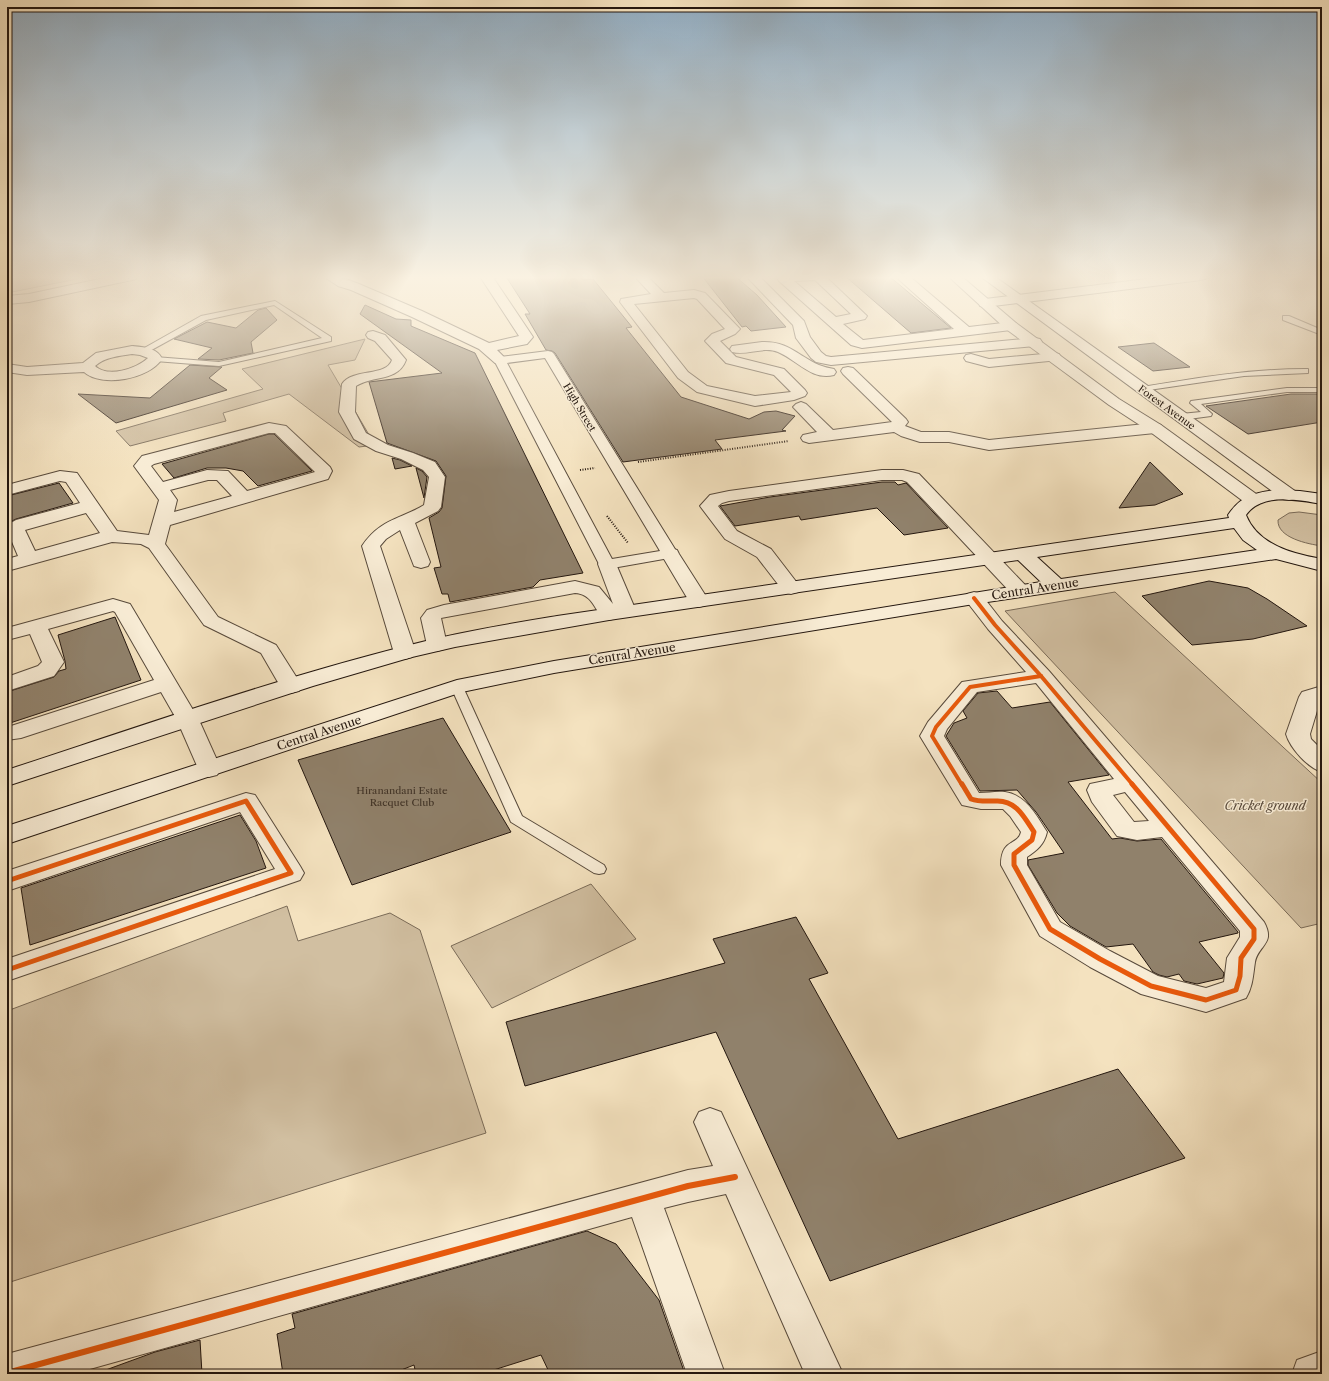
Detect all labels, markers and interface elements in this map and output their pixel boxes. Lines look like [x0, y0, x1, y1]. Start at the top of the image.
street label: High Street [560, 381, 599, 434]
street label: Forest Avenue [1136, 382, 1198, 433]
street label: Central Avenue [990, 574, 1080, 603]
street label: Central Avenue [587, 639, 677, 668]
street label: Central Avenue [275, 712, 363, 753]
house number: Hiranandani Estate Racquet Club [356, 784, 448, 809]
park label: Cricket ground [1224, 798, 1307, 813]

